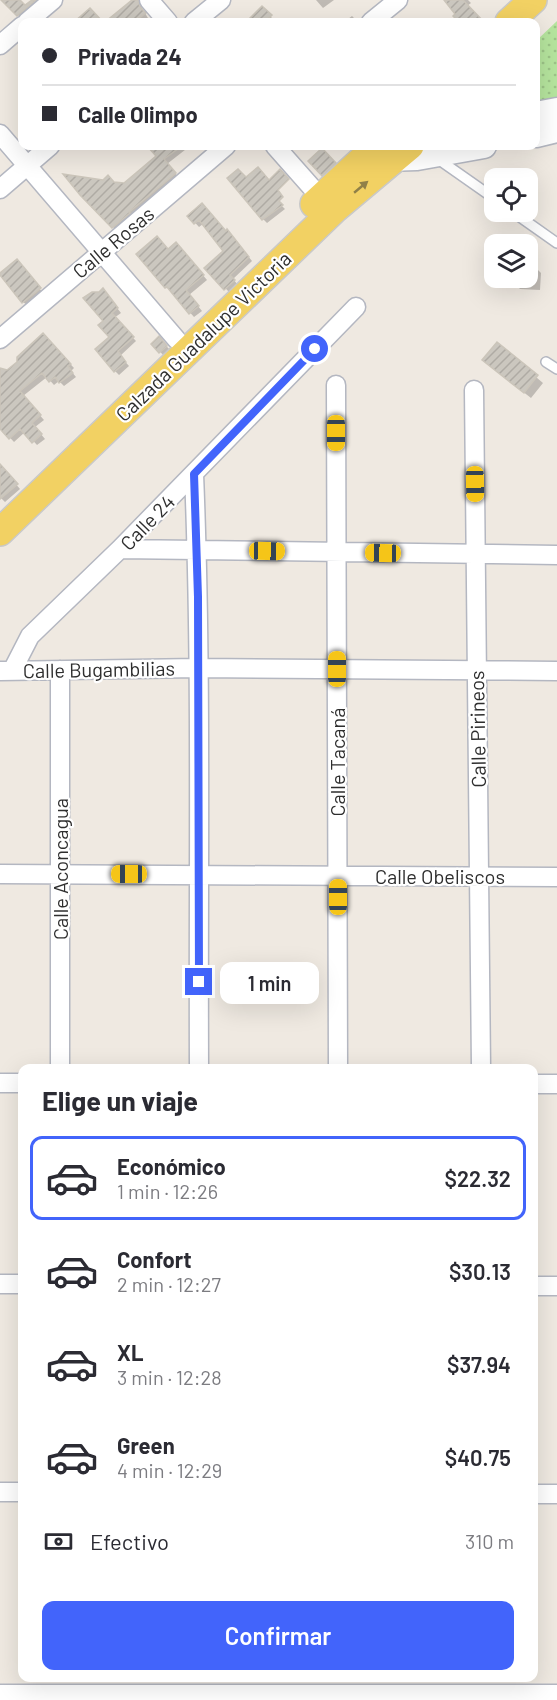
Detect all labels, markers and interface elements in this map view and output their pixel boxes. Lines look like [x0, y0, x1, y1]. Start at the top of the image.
text: Privada 24 [78, 43, 182, 69]
text: Calle Olimpo [78, 101, 198, 127]
map controls [484, 168, 538, 288]
button: locate [484, 168, 538, 222]
one-way arrow [353, 181, 368, 194]
street label: Calle Rosas [68, 201, 158, 283]
button: layers [484, 234, 538, 288]
street label: Calzada Guadalupe Victoria [110, 246, 296, 426]
route start [301, 335, 328, 362]
car [327, 415, 345, 451]
car [466, 466, 484, 502]
street label: Calle 24 [115, 489, 179, 555]
car [249, 542, 285, 560]
car [365, 544, 401, 562]
car [328, 651, 346, 687]
street label: Calle Bugambilias [23, 656, 175, 682]
street label: Calle Pirineos [464, 670, 490, 788]
street label: Calle Tacaná [325, 708, 349, 816]
street label: Calle Aconcagua [48, 798, 72, 940]
street label: Calle Obeliscos [375, 864, 505, 888]
car [111, 865, 147, 883]
car [329, 879, 347, 915]
callout: 1 min [220, 961, 319, 1003]
route end [185, 968, 212, 995]
text: 1 min [248, 971, 291, 995]
text: Elige un viaje [42, 1084, 198, 1116]
icon: car [45, 1151, 99, 1205]
text: Económico [117, 1153, 226, 1179]
text: $22.32 [444, 1165, 511, 1191]
text: 1 min · 12:26 [117, 1179, 218, 1203]
icon: car [45, 1244, 99, 1298]
text: Confort [117, 1246, 192, 1272]
text: $30.13 [449, 1258, 511, 1284]
text: 2 min · 12:27 [117, 1272, 221, 1296]
icon: car [45, 1337, 99, 1391]
text: XL [117, 1339, 143, 1365]
text: $37.94 [447, 1351, 511, 1377]
text: 3 min · 12:28 [117, 1365, 222, 1389]
icon: car [45, 1430, 99, 1484]
text: Green [117, 1432, 175, 1458]
text: $40.75 [445, 1444, 511, 1470]
text: 4 min · 12:29 [117, 1458, 222, 1482]
icon: cash [42, 1525, 75, 1558]
text: Efectivo [90, 1528, 169, 1554]
text: 310 m [465, 1529, 514, 1553]
button: Confirmar [42, 1601, 514, 1670]

